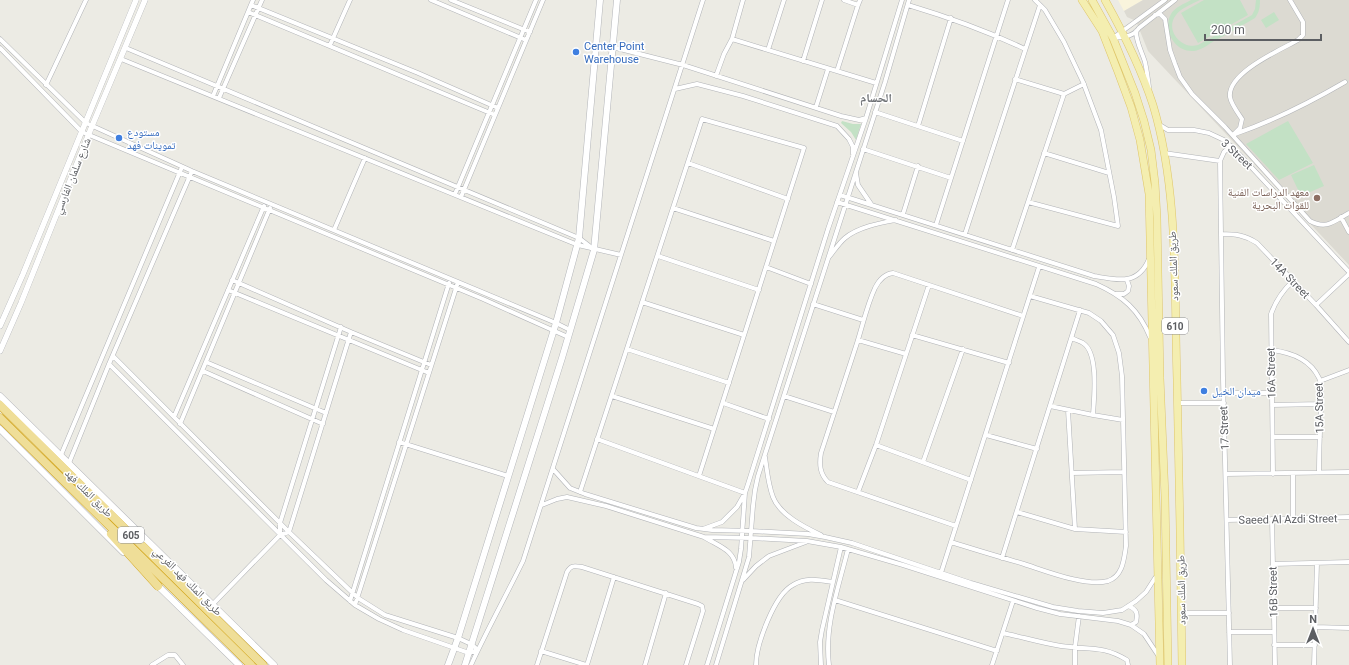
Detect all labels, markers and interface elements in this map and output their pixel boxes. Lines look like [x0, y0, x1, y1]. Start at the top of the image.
scale bar [1205, 16, 1321, 42]
text: 200 m [1211, 23, 1245, 37]
place label: Center Point Warehouse [584, 40, 645, 66]
marker: Center Point Warehouse [571, 47, 581, 57]
district label: الحسام [860, 91, 892, 106]
place label: مستودع تموينات فهد [127, 126, 176, 152]
marker: مستودع تموينات فهد [114, 133, 124, 143]
street label: شارع سلمان الفارسي [51, 136, 95, 217]
street label: 3 Street [1218, 137, 1255, 172]
place label: معهد الدراسات الفنية للقوات البحرية [1228, 186, 1309, 212]
marker: معهد الدراسات الفنية للقوات البحرية [1312, 193, 1322, 203]
street label: طريق الملك سعود [1166, 231, 1181, 301]
street label: 14A Street [1267, 255, 1312, 302]
road number: 610 [1162, 318, 1188, 334]
street label: 16A Street [1265, 347, 1278, 399]
street label: 15A Street [1313, 382, 1326, 434]
place label: ميدان الخيل [1212, 385, 1261, 398]
marker: ميدان الخيل [1199, 386, 1209, 396]
street label: 17 Street [1217, 405, 1232, 450]
street label: طريق الملك فهد [62, 467, 115, 520]
street label: Saeed Al Azdi Street [1238, 512, 1338, 527]
road number: 605 [118, 527, 144, 543]
street label: طريق الملك فهد الفرعي [149, 544, 225, 620]
street label: طريق الملك سعود [1174, 555, 1189, 625]
street label: 16B Street [1267, 566, 1280, 618]
north arrow [1293, 609, 1333, 649]
text: N [1309, 613, 1317, 626]

